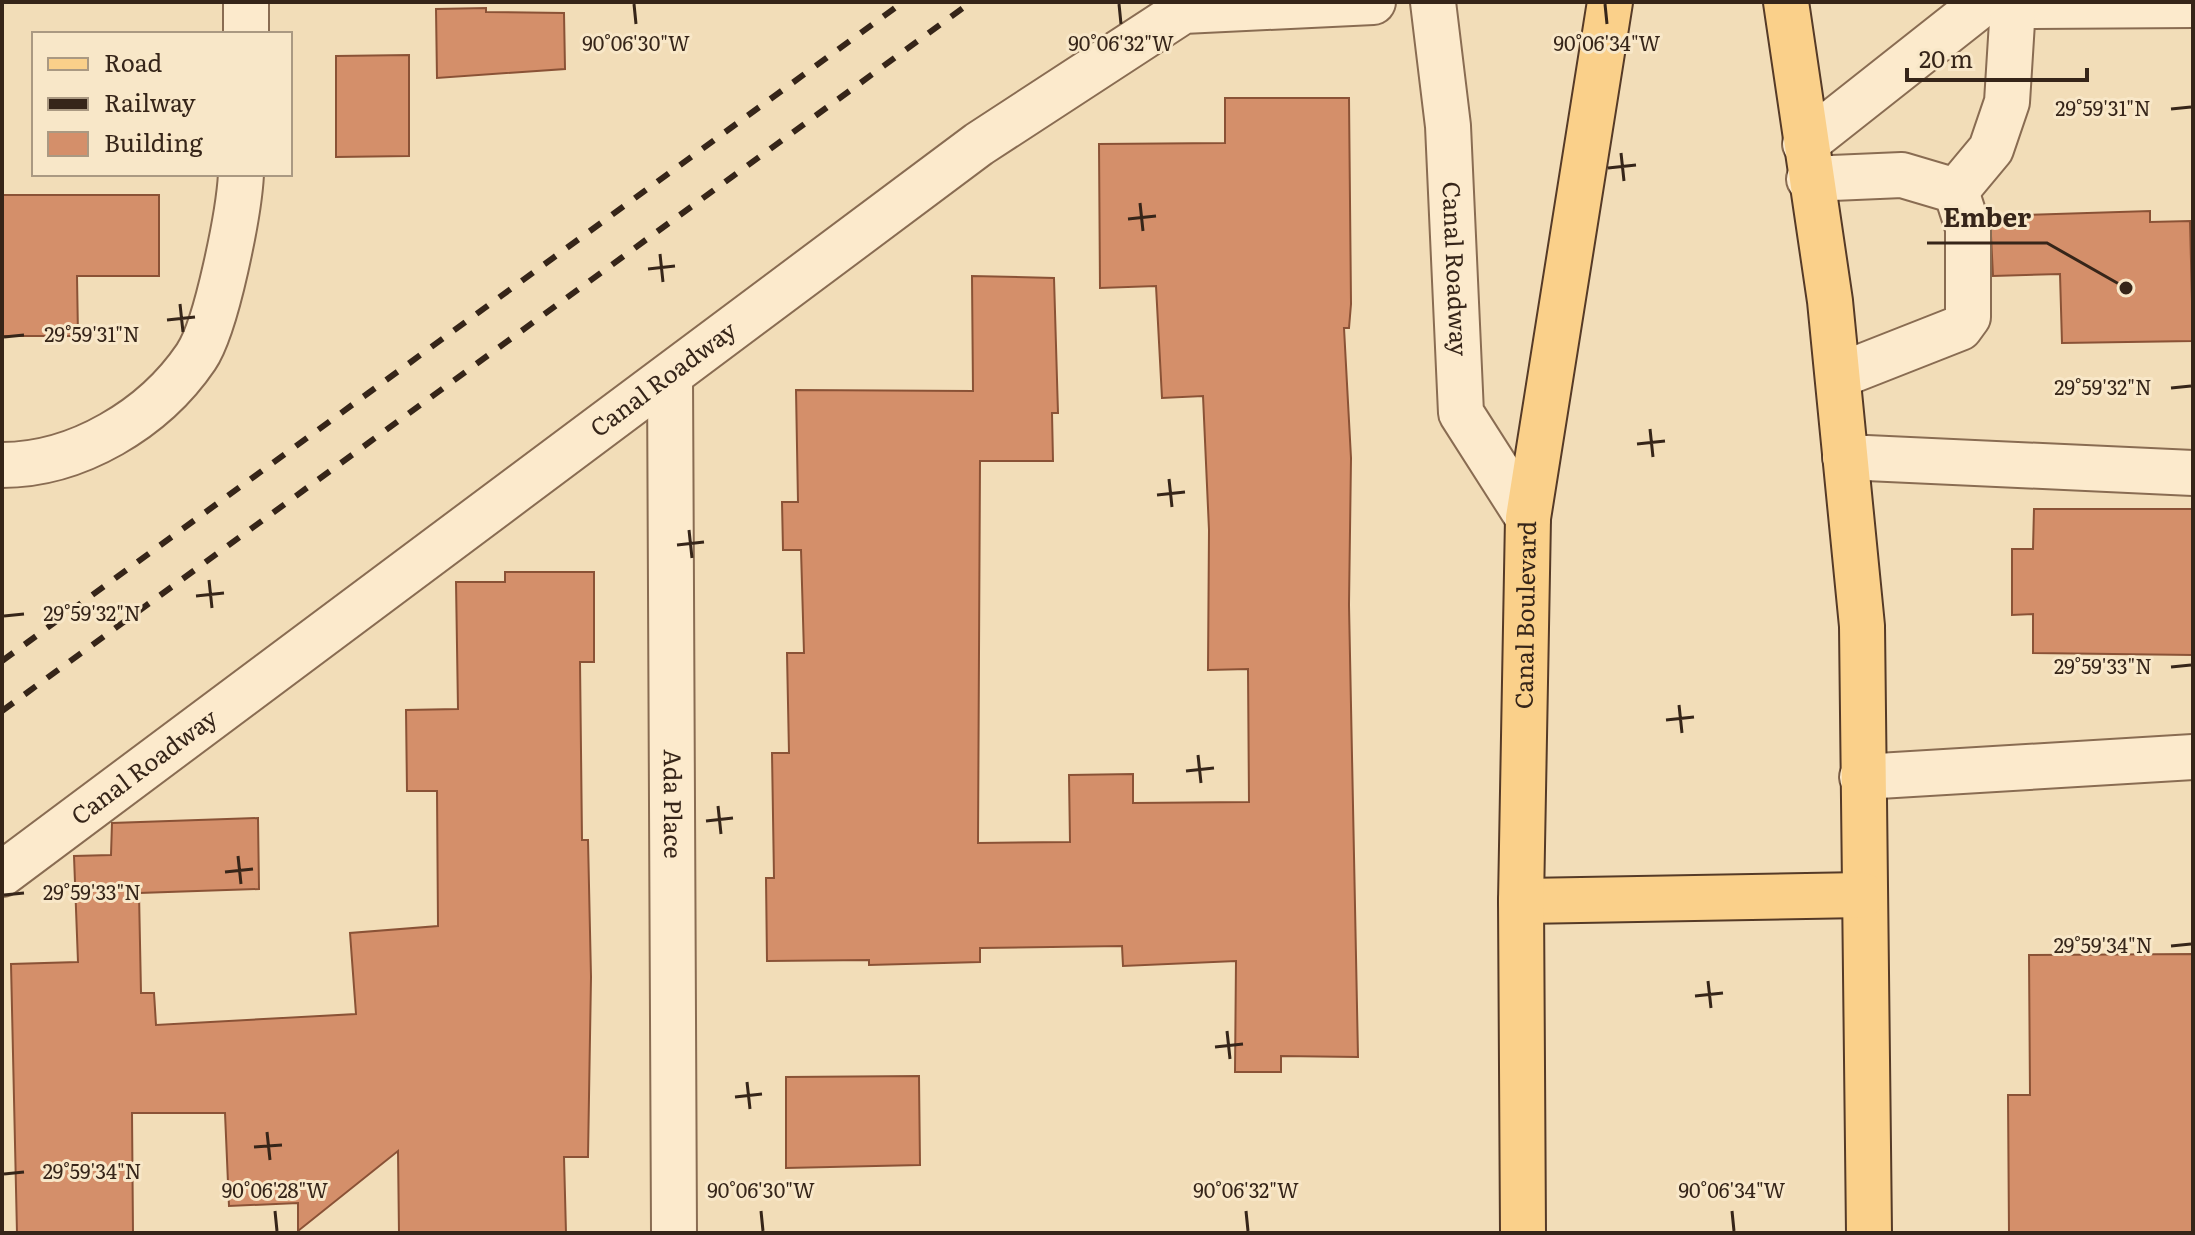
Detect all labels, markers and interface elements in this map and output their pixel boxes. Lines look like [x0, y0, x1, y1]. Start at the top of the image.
text: 90°06'30"W [582, 27, 690, 57]
text: 90°06'32"W [1068, 27, 1174, 57]
text: 90°06'34"W [1554, 27, 1661, 57]
legend [32, 32, 292, 176]
scale bar [1907, 32, 2087, 82]
text: 20 m [1919, 40, 1973, 75]
text: Road [104, 44, 163, 79]
text: Railway [104, 84, 196, 119]
text: 29°59'31"N [2055, 92, 2151, 122]
text: Building [104, 124, 203, 159]
street label: Canal Roadway [1436, 181, 1478, 357]
callout: Ember [1927, 193, 2047, 243]
text: Ember [1943, 196, 2031, 235]
street label: Canal Roadway [582, 311, 743, 444]
text: 29°59'31"N [44, 318, 140, 348]
text: 29°59'32"N [2054, 371, 2152, 401]
street label: Canal Boulevard [1505, 520, 1543, 709]
text: 29°59'32"N [43, 597, 141, 627]
text: 29°59'33"N [2054, 650, 2152, 680]
street label: Canal Roadway [63, 699, 224, 832]
street label: Ada Place [657, 749, 692, 859]
text: 29°59'33"N [43, 876, 141, 906]
text: 29°59'34"N [2054, 929, 2152, 959]
text: 29°59'34"N [43, 1155, 141, 1185]
text: 90°06'28"W [222, 1174, 328, 1204]
text: 90°06'30"W [707, 1174, 815, 1204]
text: 90°06'32"W [1193, 1174, 1299, 1204]
text: 90°06'34"W [1679, 1174, 1786, 1204]

